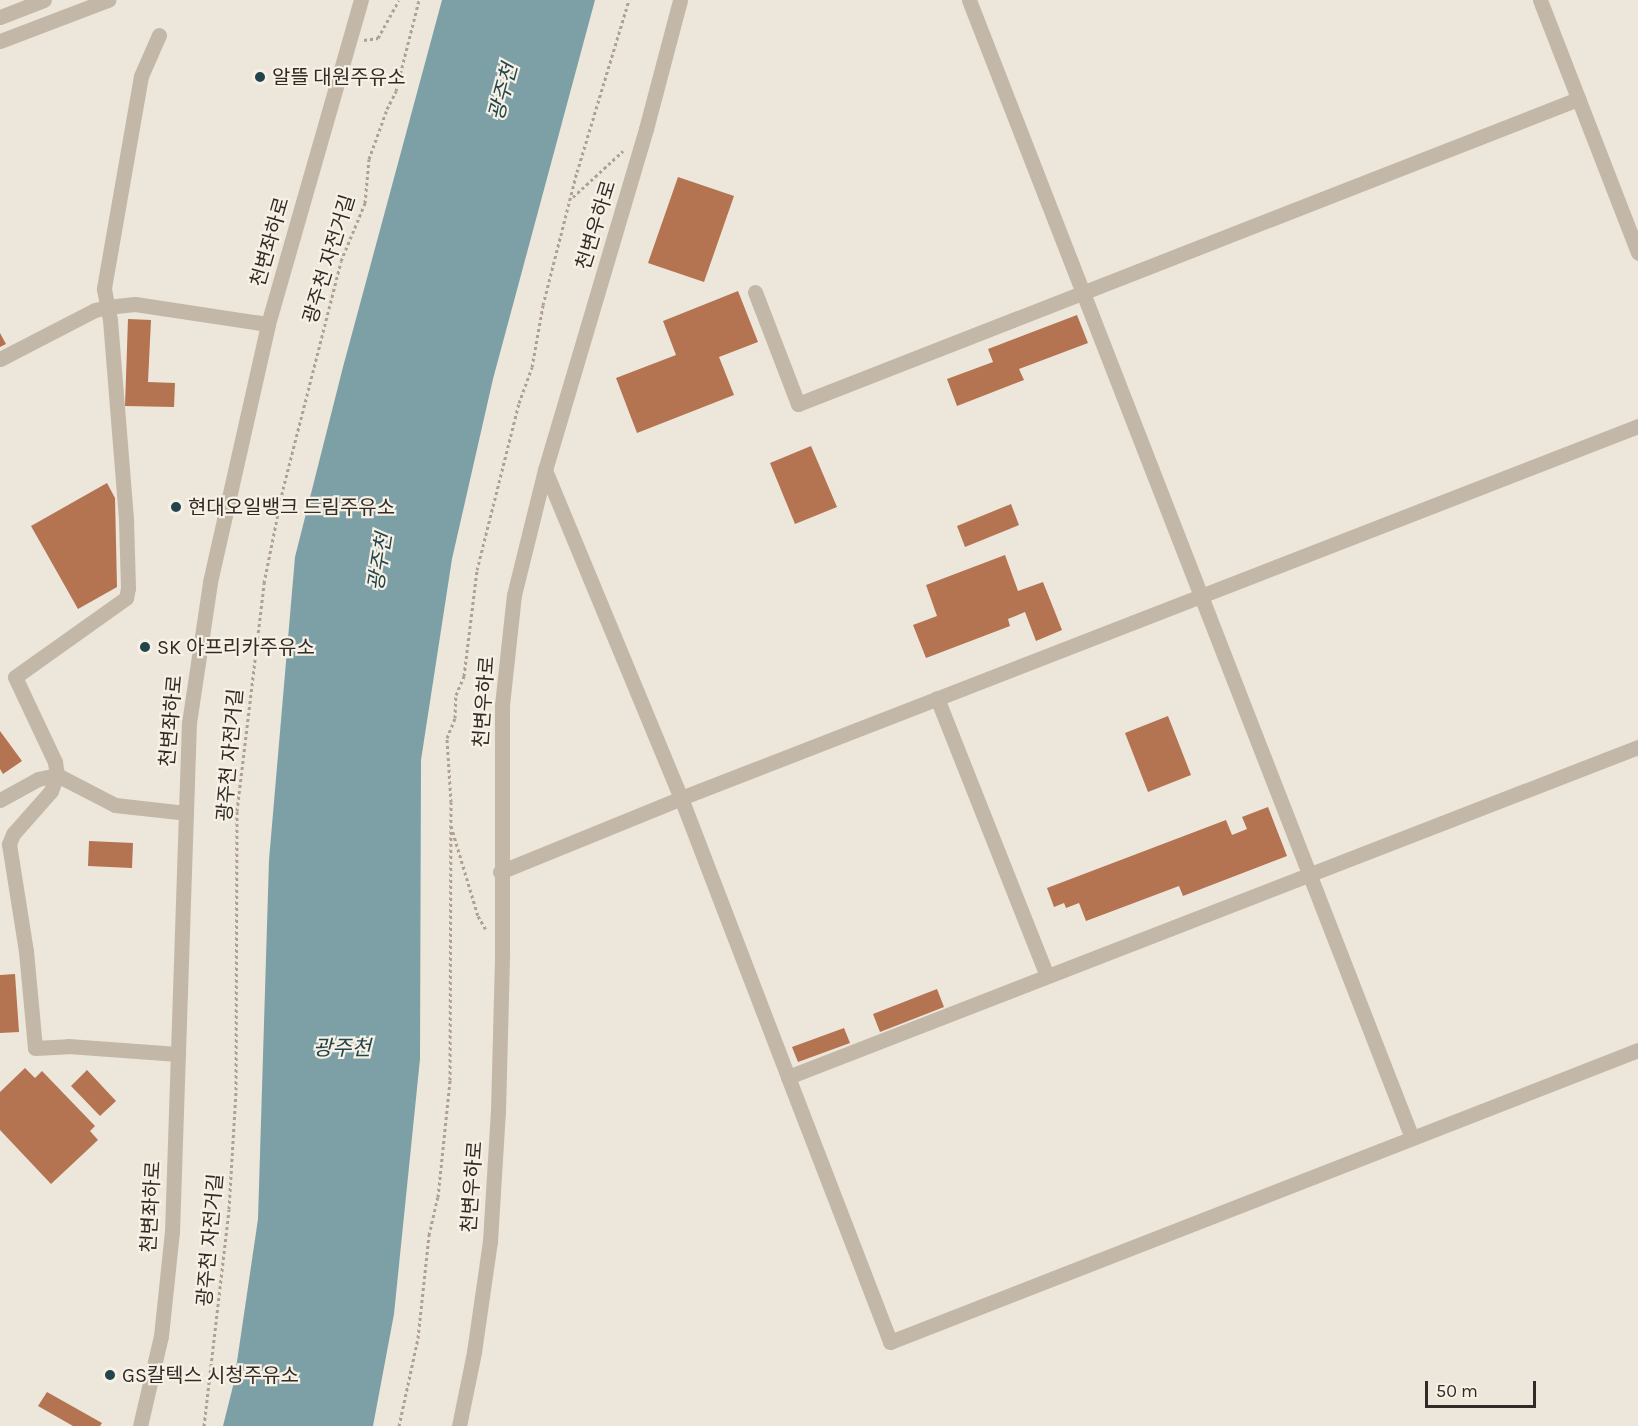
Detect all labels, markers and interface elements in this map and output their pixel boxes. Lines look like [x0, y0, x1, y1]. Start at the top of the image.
water label: 광주천 [483, 61, 523, 123]
place label: 알뜰 대원주유소 [272, 65, 406, 89]
marker: 알뜰 대원주유소 [253, 70, 267, 84]
street label: 천변우하로 [571, 178, 621, 272]
street label: 광주천 자전거길 [298, 192, 360, 326]
street label: 천변좌하로 [246, 194, 294, 290]
place label: 현대오일뱅크 드림주유소 [188, 495, 395, 519]
marker: 현대오일뱅크 드림주유소 [169, 500, 183, 514]
water label: 광주천 [363, 531, 397, 593]
place label: SK 아프리카주유소 [157, 635, 315, 659]
marker: SK 아프리카주유소 [138, 640, 152, 654]
street label: 천변우하로 [469, 655, 499, 749]
street label: 천변좌하로 [155, 674, 187, 768]
street label: 광주천 자전거길 [212, 687, 248, 823]
water label: 광주천 [313, 1035, 371, 1061]
street label: 천변우하로 [457, 1140, 487, 1234]
street label: 천변좌하로 [137, 1160, 165, 1254]
street label: 광주천 자전거길 [192, 1172, 228, 1308]
place label: GS칼텍스 시청주유소 [122, 1363, 299, 1387]
marker: GS칼텍스 시청주유소 [103, 1368, 117, 1382]
scale bar [1428, 1369, 1539, 1407]
text: 50 m [1436, 1380, 1478, 1402]

